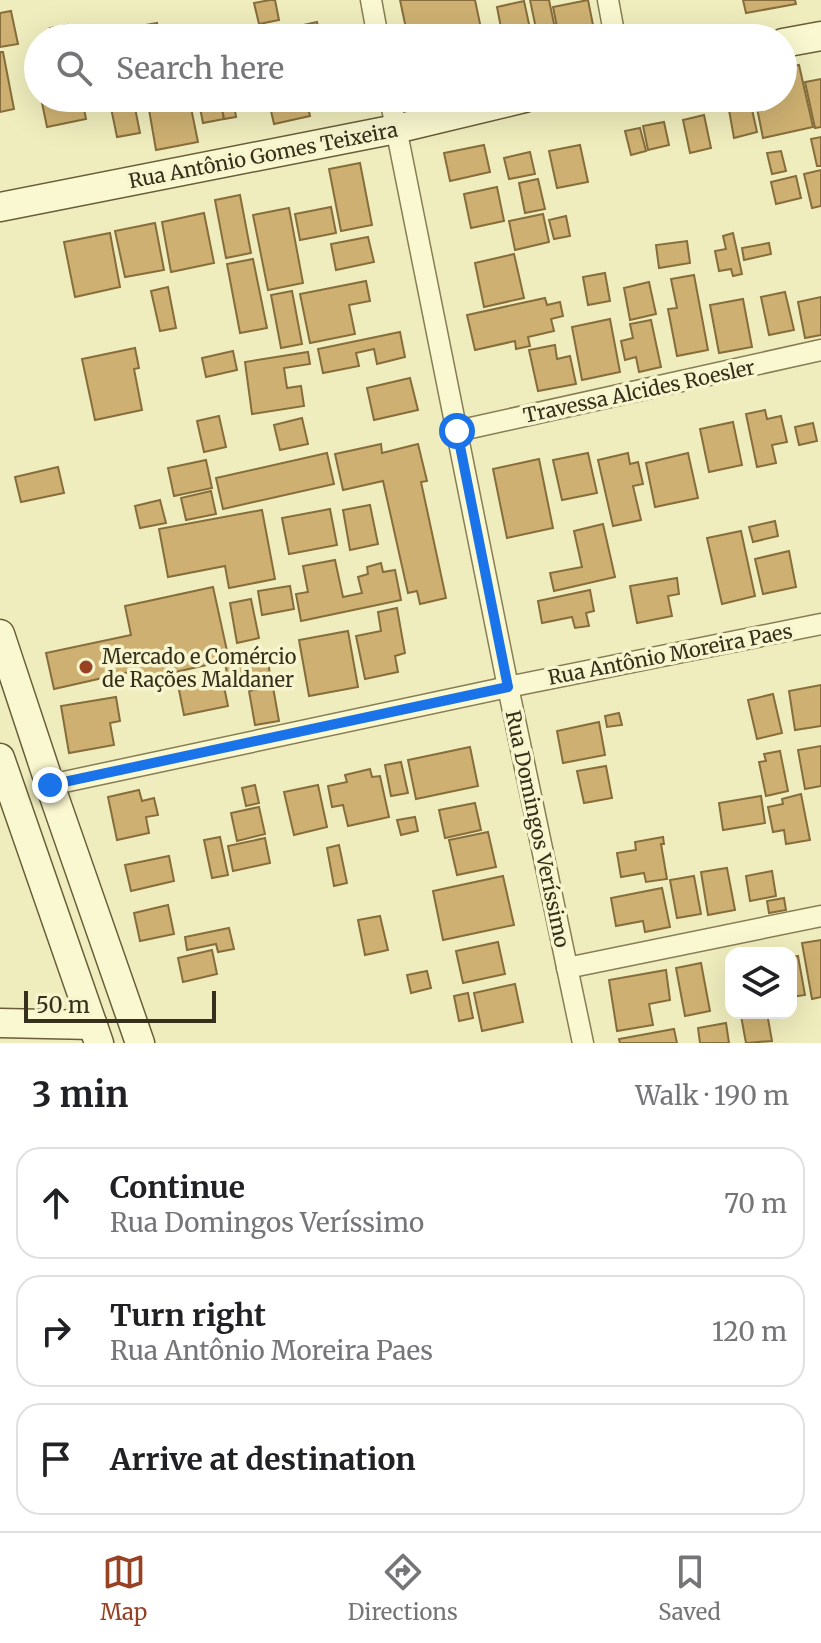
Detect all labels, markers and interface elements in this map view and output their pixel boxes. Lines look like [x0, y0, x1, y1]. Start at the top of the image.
search box [24, 24, 797, 112]
icon: search [52, 46, 96, 90]
text: Search here [116, 49, 284, 87]
street label: Rua Antônio Gomes Teixeira [126, 117, 400, 193]
street label: Travessa Alcides Roesler [521, 354, 757, 428]
route start [439, 413, 475, 449]
street label: Rua Antônio Moreira Paes [546, 618, 794, 690]
place label: Mercado e Comércio de Rações Maldaner [102, 644, 297, 692]
marker: Mercado e Comércio de Rações Maldaner [77, 658, 95, 676]
street label: Rua Domingos Veríssimo [501, 708, 575, 950]
route end [32, 767, 68, 803]
map controls [725, 947, 797, 1019]
button: layers [725, 947, 797, 1019]
scale bar [24, 987, 216, 1023]
text: 50 m [36, 991, 90, 1019]
text: 3 min [32, 1074, 128, 1116]
text: Walk · 190 m [635, 1079, 789, 1112]
text: Continue [110, 1168, 245, 1206]
icon: ahead [34, 1181, 78, 1225]
text: 70 m [724, 1187, 787, 1220]
text: Rua Domingos Veríssimo [110, 1206, 424, 1239]
text: Turn right [110, 1296, 266, 1334]
icon: right [34, 1309, 78, 1353]
text: 120 m [712, 1315, 787, 1348]
text: Rua Antônio Moreira Paes [110, 1334, 433, 1367]
icon: arrive [34, 1437, 78, 1481]
text: Arrive at destination [110, 1440, 416, 1478]
tab: Map [100, 1550, 147, 1626]
tab: Directions [348, 1550, 458, 1626]
tab: Saved [658, 1550, 721, 1626]

